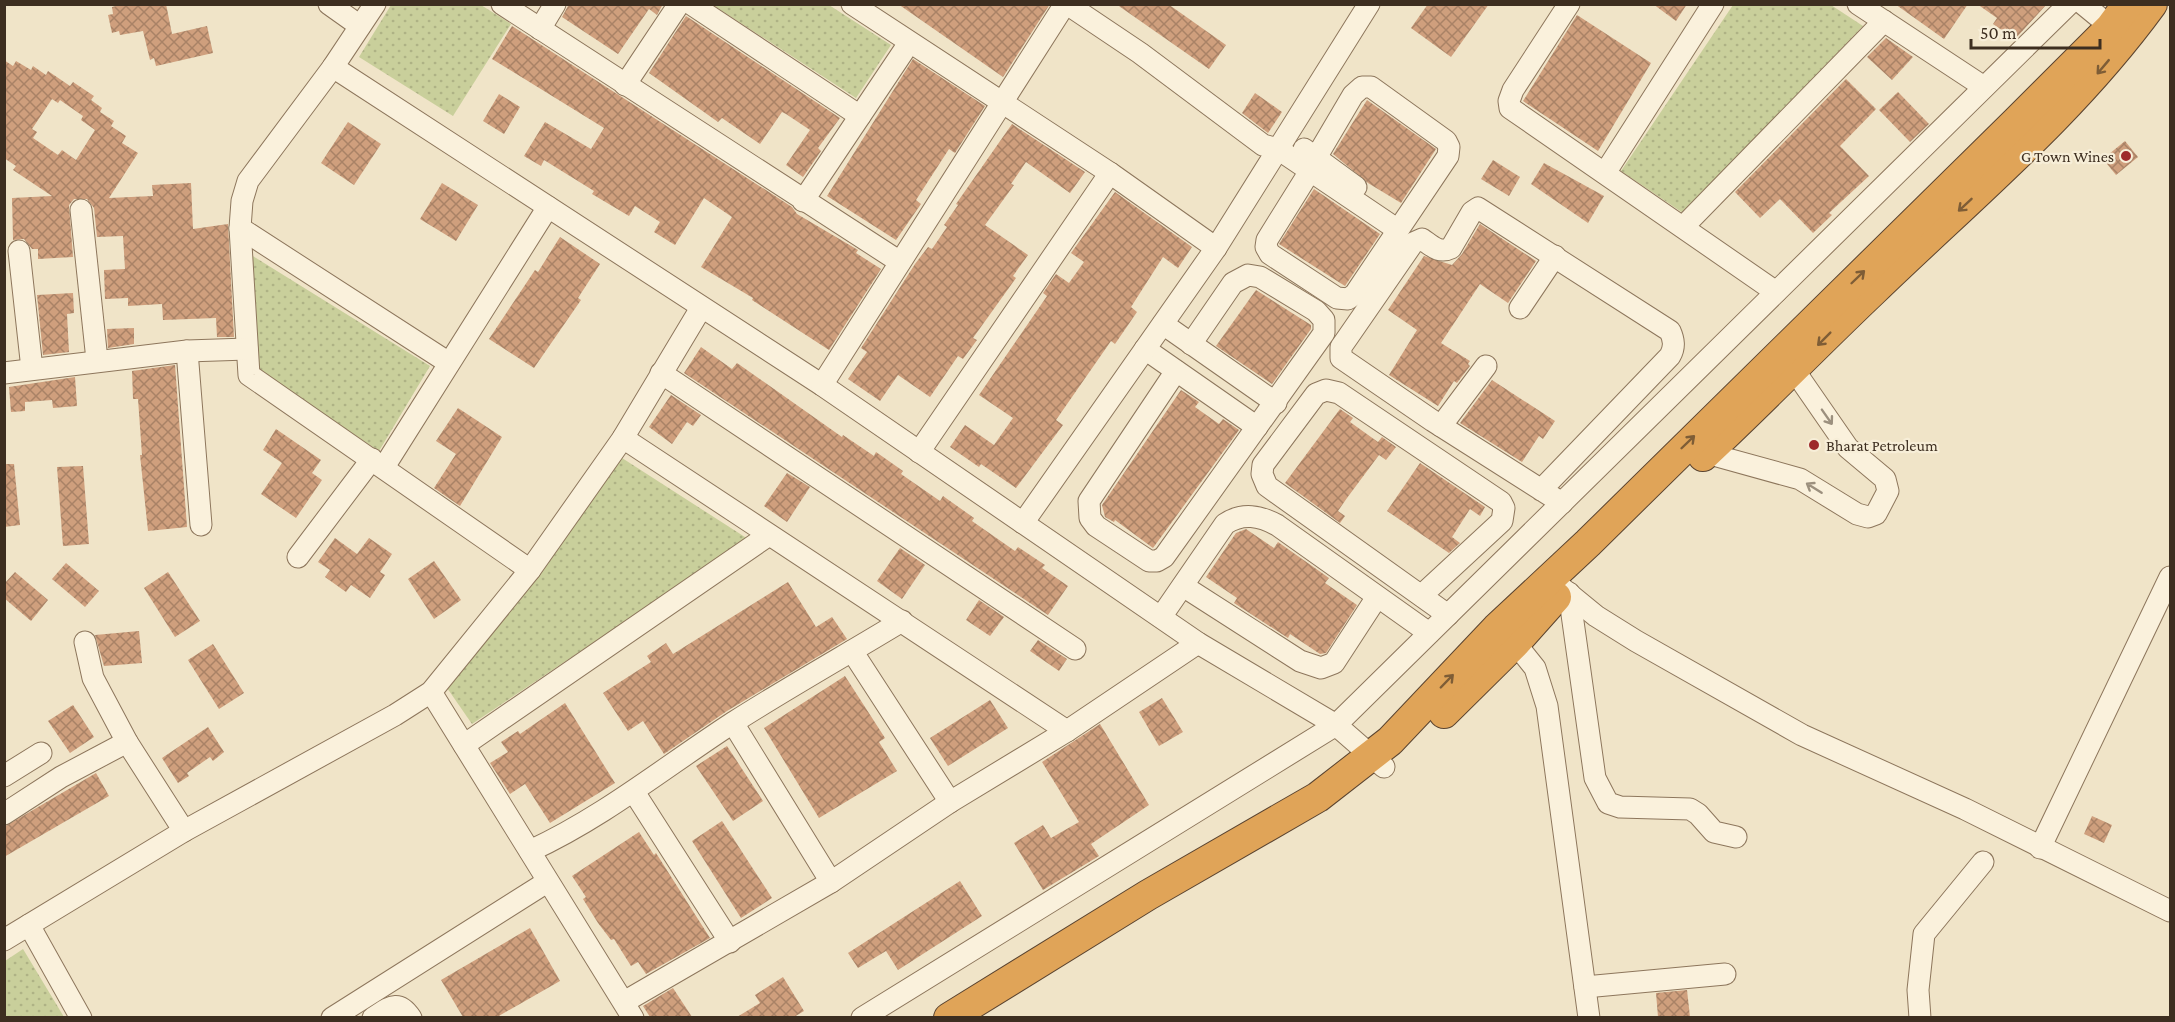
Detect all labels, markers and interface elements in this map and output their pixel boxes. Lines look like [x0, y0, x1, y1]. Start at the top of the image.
scale bar [1971, 12, 2100, 50]
text: 50 m [1980, 23, 2017, 43]
one-way arrow [2097, 59, 2110, 75]
place label: G Town Wines [2021, 148, 2114, 165]
marker: G Town Wines [2119, 149, 2133, 163]
one-way arrow [1958, 198, 1973, 212]
one-way arrow [1850, 269, 1865, 284]
one-way arrow [1817, 332, 1831, 347]
one-way arrow [1821, 409, 1833, 425]
one-way arrow [1681, 435, 1696, 450]
place label: Bharat Petroleum [1826, 437, 1938, 454]
marker: Bharat Petroleum [1807, 438, 1821, 452]
one-way arrow [1806, 481, 1823, 493]
one-way arrow [1440, 673, 1455, 688]

